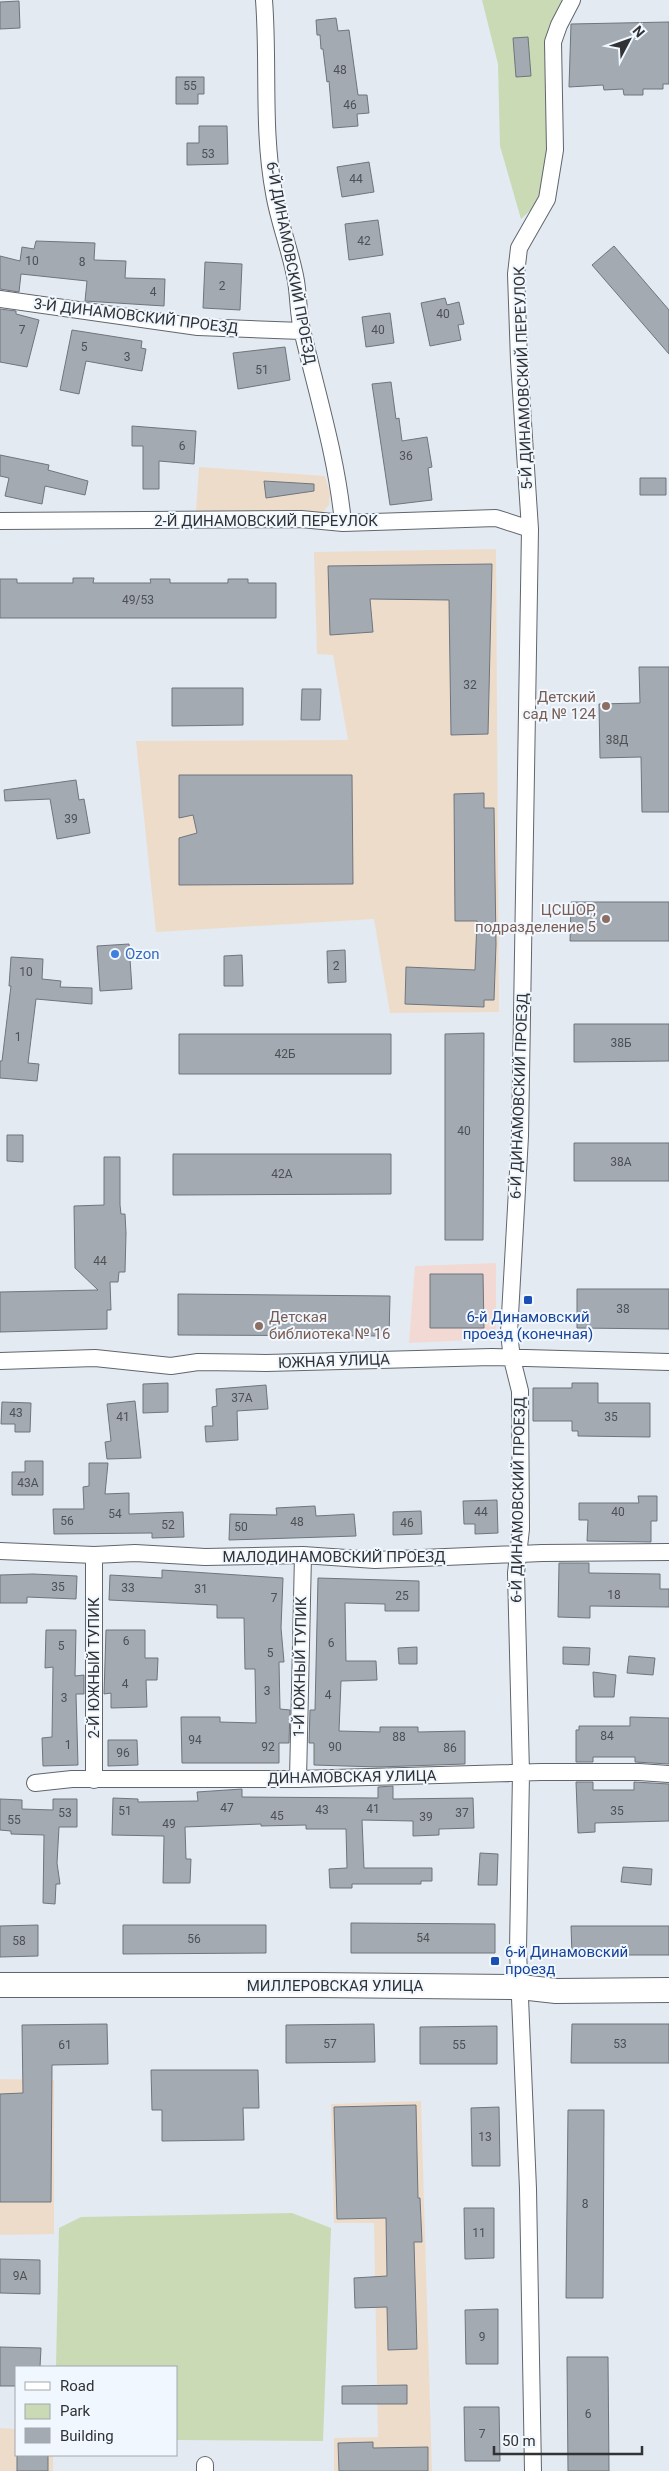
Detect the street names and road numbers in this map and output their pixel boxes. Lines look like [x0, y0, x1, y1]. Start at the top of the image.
street label: 6-Й ДИНАМОВСКИЙ ПРОЕЗД [263, 160, 319, 366]
street label: 5-Й ДИНАМОВСКИЙ ПЕРЕУЛОК [510, 266, 536, 490]
street label: 3-Й ДИНАМОВСКИЙ ПРОЕЗД [33, 295, 239, 337]
street label: 2-Й ДИНАМОВСКИЙ ПЕРЕУЛОК [154, 512, 378, 530]
street label: 6-Й ДИНАМОВСКИЙ ПРОЕЗД [506, 993, 532, 1199]
street label: ЮЖНАЯ УЛИЦА [278, 1350, 390, 1372]
street label: 6-Й ДИНАМОВСКИЙ ПРОЕЗД [507, 1397, 529, 1603]
street label: МАЛОДИНАМОВСКИЙ ПРОЕЗД [223, 1548, 445, 1566]
street label: 1-Й ЮЖНЫЙ ТУПИК [290, 1596, 310, 1738]
street label: 2-Й ЮЖНЫЙ ТУПИК [85, 1597, 103, 1739]
street label: ДИНАМОВСКАЯ УЛИЦА [267, 1767, 437, 1787]
street label: МИЛЛЕРОВСКАЯ УЛИЦА [247, 1977, 424, 1995]

